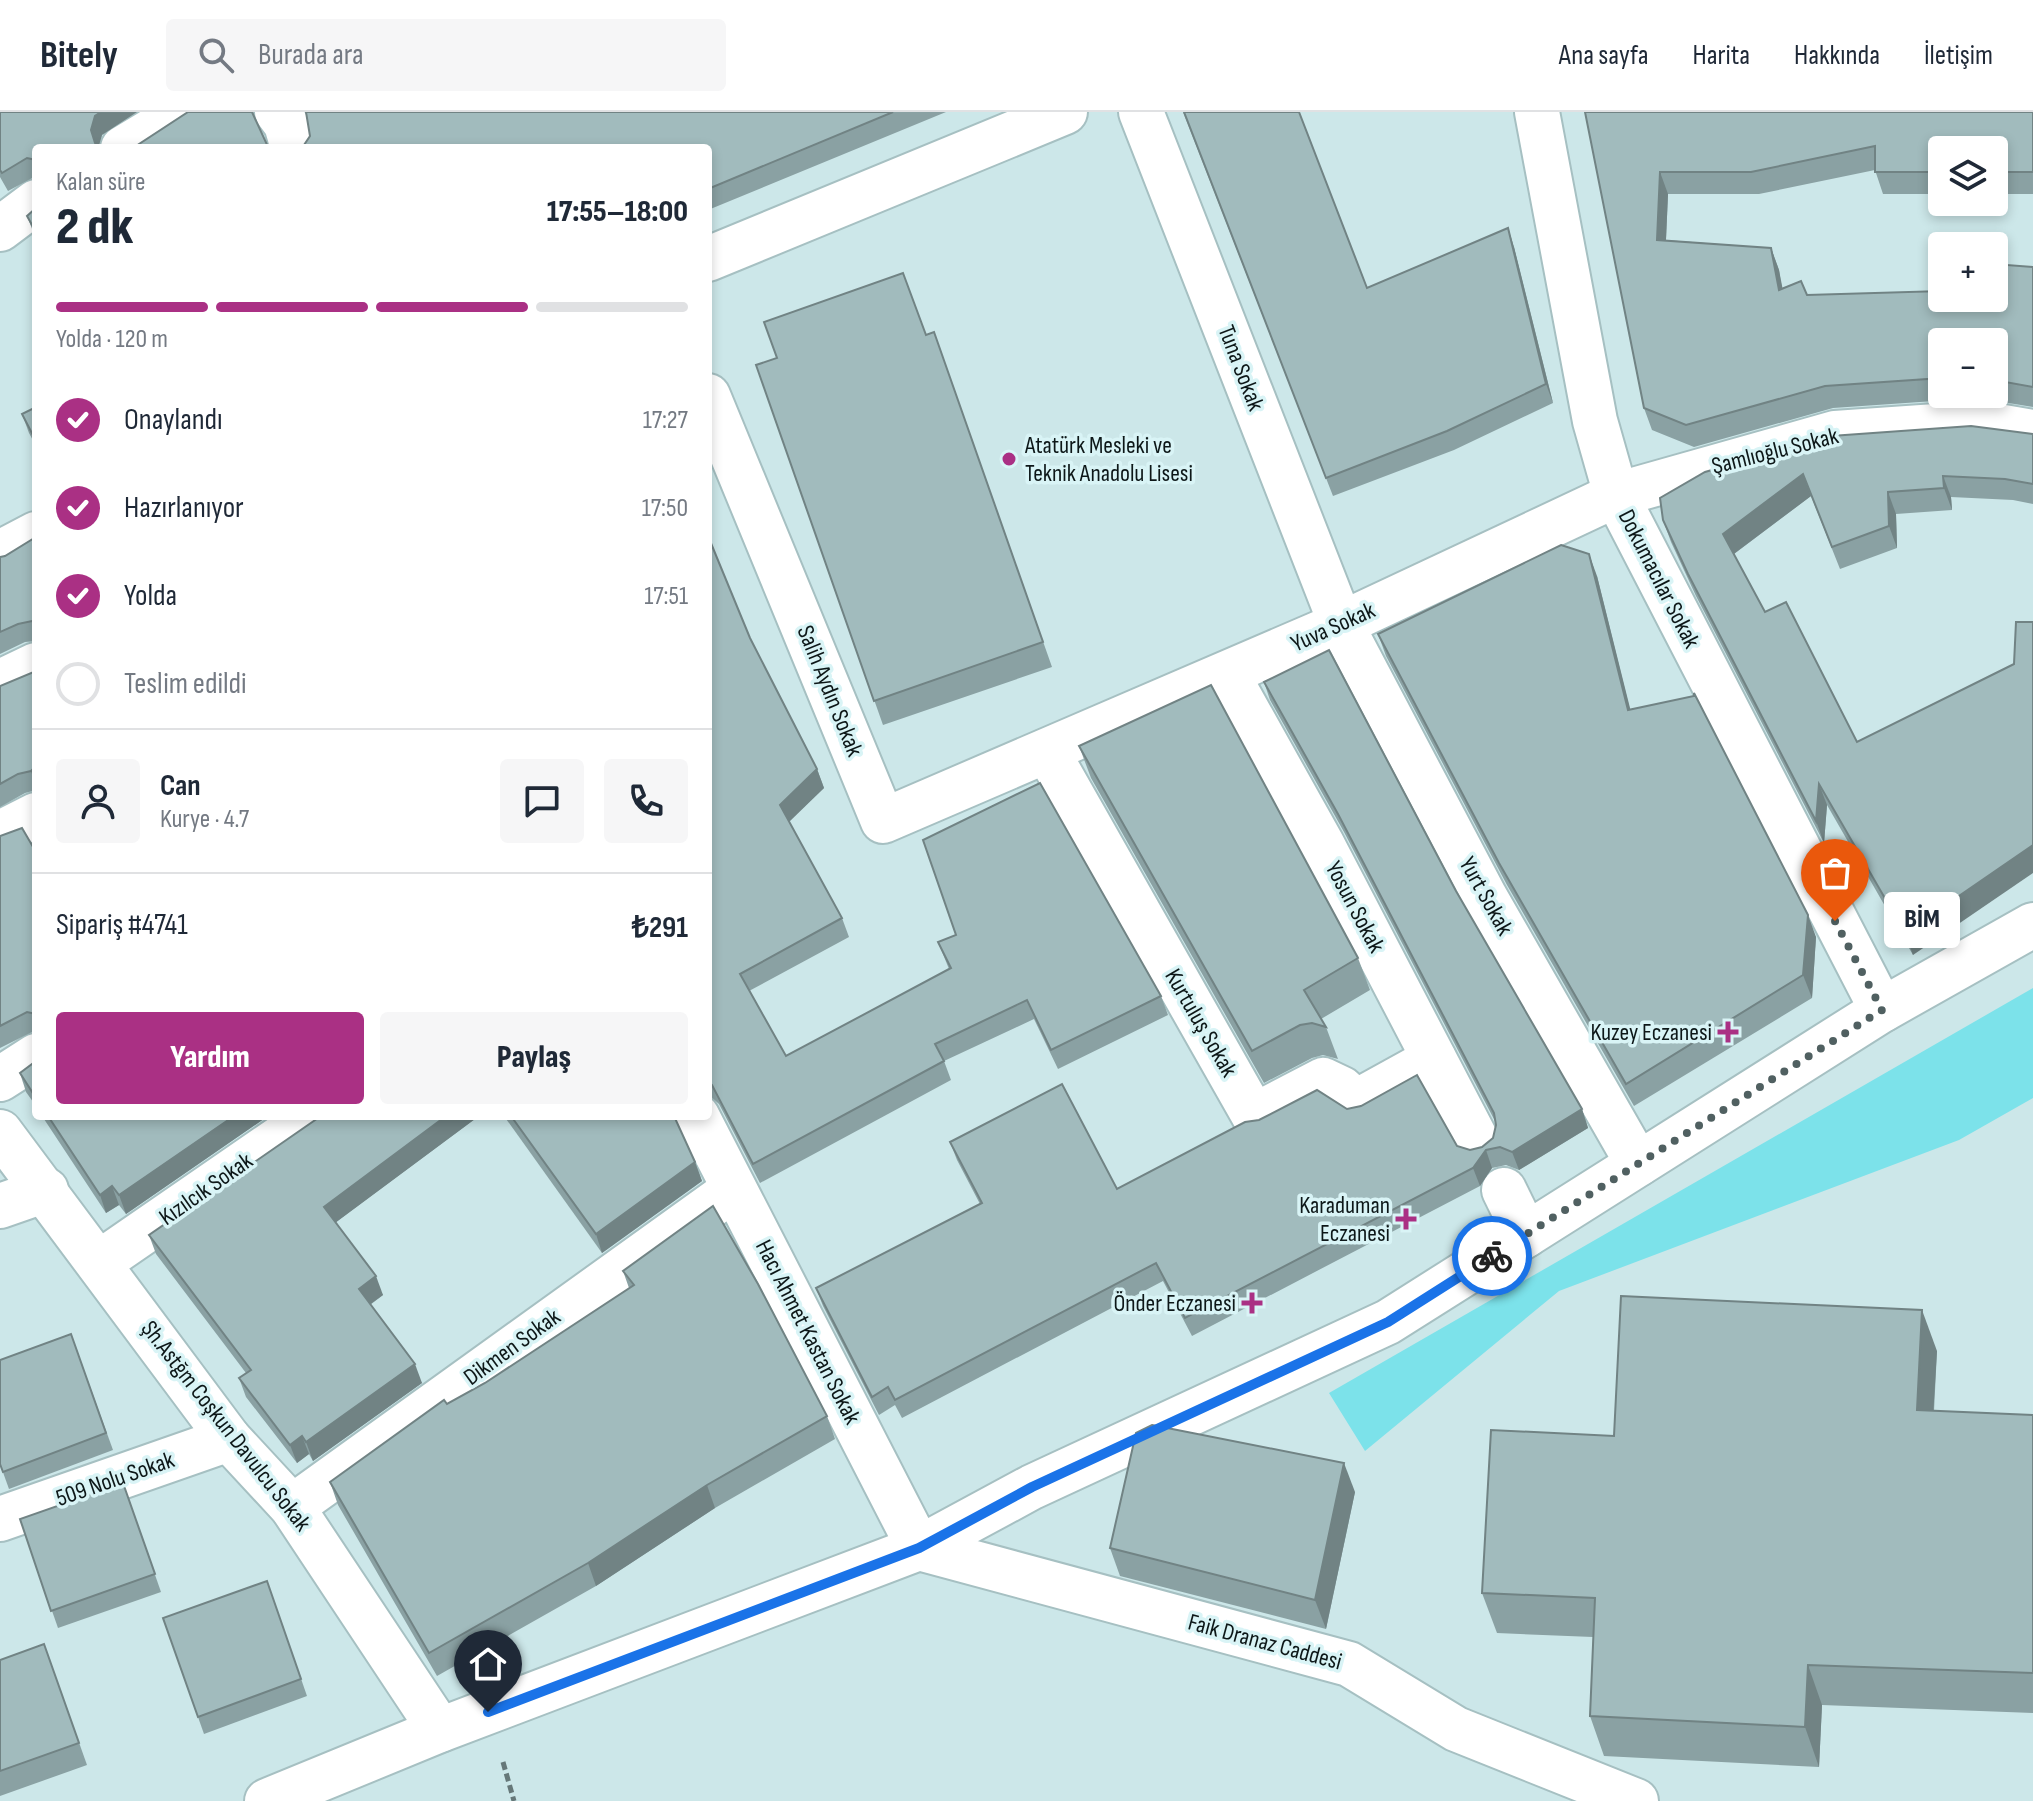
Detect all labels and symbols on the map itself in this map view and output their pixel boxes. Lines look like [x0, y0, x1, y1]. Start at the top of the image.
street label: Tuna Sokak [1211, 321, 1271, 415]
street label: Şamlıoğlu Sokak [1709, 421, 1841, 481]
place label: Atatürk Mesleki ve Teknik Anadolu Lisesi [1024, 431, 1193, 488]
marker: Atatürk Mesleki ve Teknik Anadolu Lisesi [1000, 450, 1018, 468]
street label: Dokumacılar Sokak [1612, 505, 1706, 653]
street label: Yuva Sokak [1287, 596, 1379, 658]
street label: Salih Aydın Sokak [791, 621, 869, 761]
pin [1801, 839, 1869, 921]
street label: Yurt Sokak [1453, 852, 1519, 940]
street label: Yosun Sokak [1319, 856, 1391, 958]
callout: BİM [1883, 893, 1959, 949]
street label: Kurtuluş Sokak [1158, 964, 1244, 1082]
place label: Kuzey Eczanesi [1591, 1018, 1712, 1047]
marker: Kuzey Eczanesi [1719, 1023, 1737, 1041]
street label: Kızılcık Sokak [154, 1146, 258, 1232]
place label: Karaduman Eczanesi [1299, 1191, 1390, 1248]
marker: Karaduman Eczanesi [1397, 1210, 1415, 1228]
courier [1452, 1216, 1532, 1296]
street label: Hacı Ahmet Kastan Sokak [749, 1235, 867, 1429]
place label: Önder Eczanesi [1114, 1289, 1236, 1318]
marker: Önder Eczanesi [1243, 1294, 1261, 1312]
street label: Dikmen Sokak [458, 1302, 566, 1392]
street label: Şh.Astğm Coşkun Davulcu Sokak [135, 1315, 317, 1537]
street label: 509 Nolu Sokak [52, 1445, 178, 1513]
street label: Faik Dranaz Caddesi [1185, 1608, 1345, 1676]
pin [454, 1630, 522, 1712]

